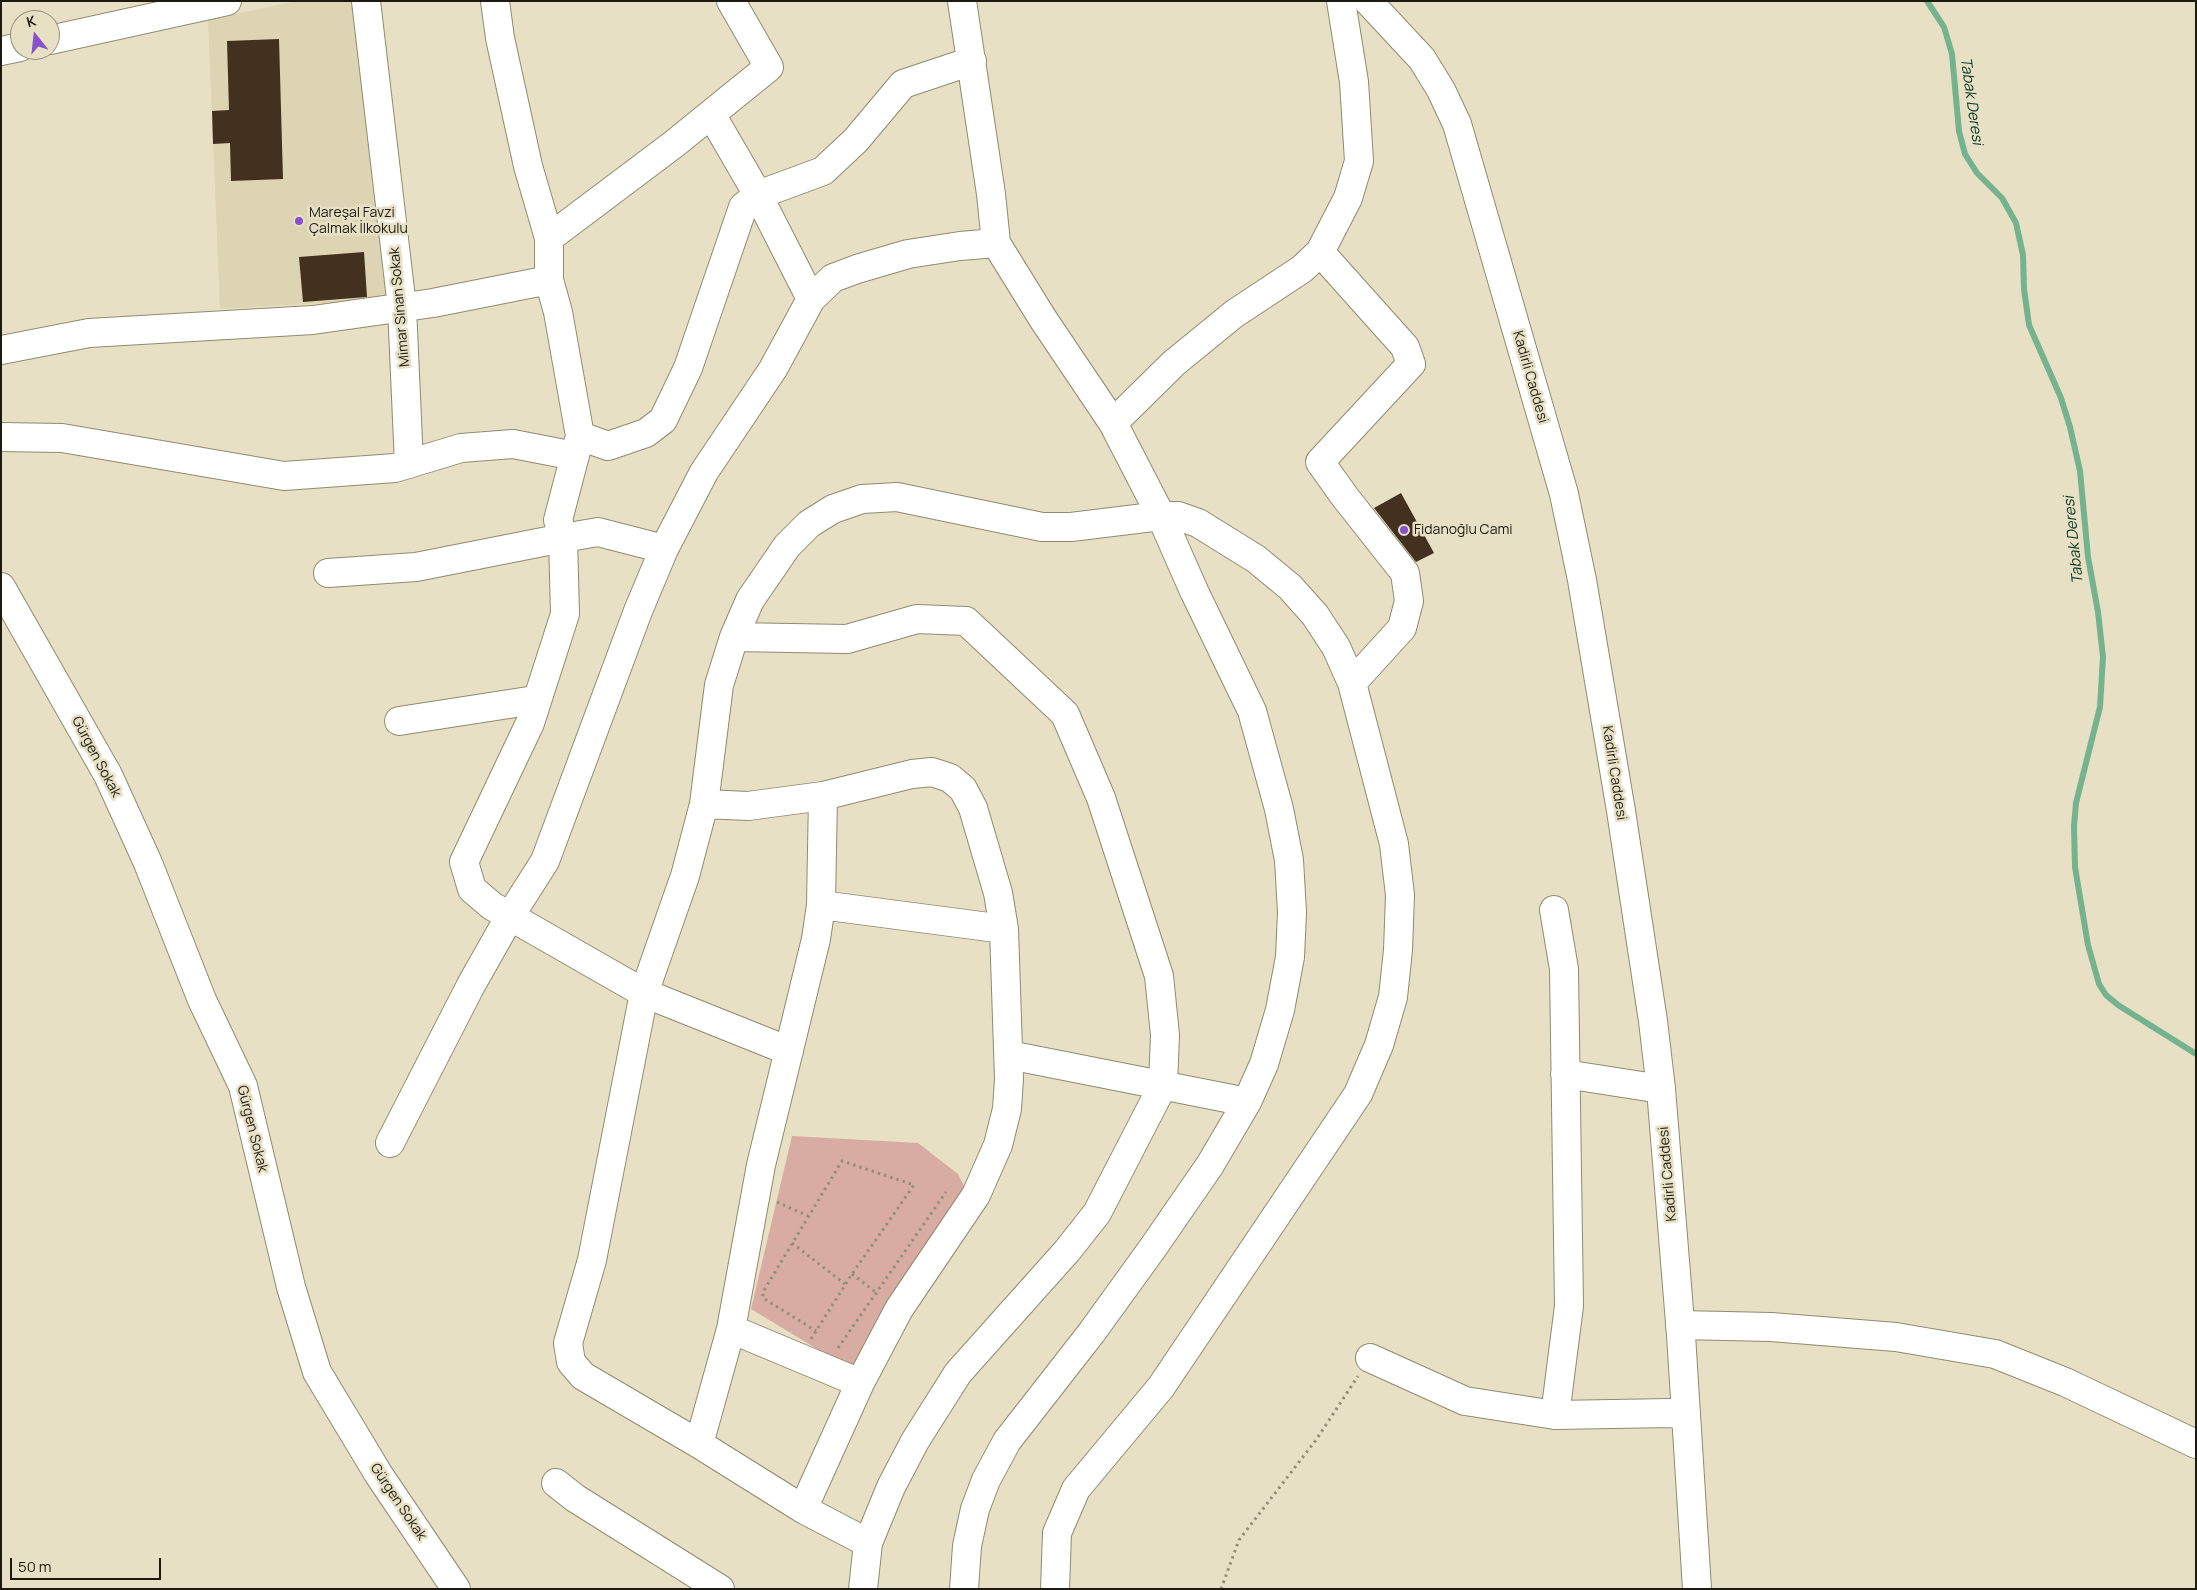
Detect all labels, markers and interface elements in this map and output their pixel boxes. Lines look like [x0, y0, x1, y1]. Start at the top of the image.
north arrow [10, 10, 60, 60]
text: K [24, 11, 38, 31]
water label: Tabak Deresi [1956, 56, 1986, 146]
place label: Mareşal Favzi Çalmak İlkokulu [309, 205, 408, 238]
marker: Mareşal Favzi Çalmak İlkokulu [293, 215, 305, 227]
street label: Mimar Sinan Sokak [386, 246, 414, 368]
street label: Kadirli Caddesi [1509, 329, 1551, 425]
water label: Tabak Deresi [2060, 495, 2088, 585]
place label: Fidanoğlu Cami [1414, 522, 1513, 538]
marker: Fidanoğlu Cami [1398, 524, 1410, 536]
street label: Gürgen Sokak [68, 714, 124, 800]
street label: Kadirli Caddesi [1598, 725, 1630, 821]
street label: Gürgen Sokak [233, 1084, 271, 1174]
street label: Kadirli Caddesi [1655, 1126, 1681, 1222]
street label: Gürgen Sokak [366, 1460, 430, 1544]
scale bar [12, 1548, 164, 1580]
text: 50 m [18, 1556, 52, 1577]

